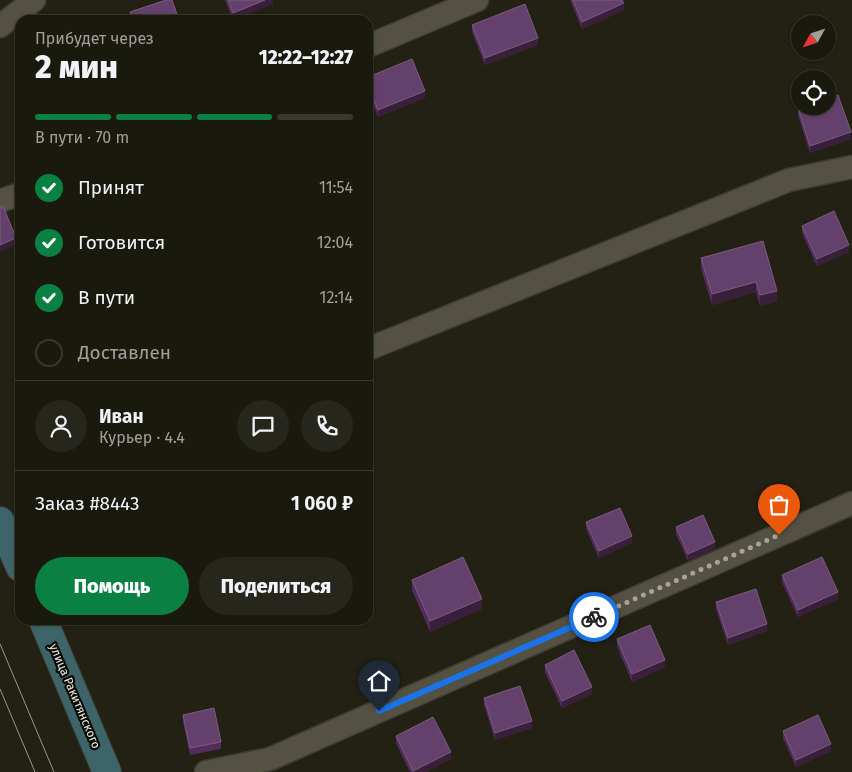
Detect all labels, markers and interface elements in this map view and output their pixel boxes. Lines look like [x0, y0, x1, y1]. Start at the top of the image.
north arrow [791, 15, 836, 60]
map controls [791, 15, 836, 115]
text: Прибудет через [35, 29, 154, 48]
text: 12:22–12:27 [259, 46, 353, 69]
text: 2 мин [35, 48, 118, 86]
button: locate [791, 70, 836, 115]
text: В пути · 70 m [35, 128, 129, 147]
icon: check [35, 174, 63, 202]
text: Принят [78, 176, 144, 199]
text: 11:54 [319, 178, 353, 197]
icon: check [35, 229, 63, 257]
text: Готовится [78, 231, 165, 254]
text: 12:04 [317, 233, 353, 252]
icon: check [35, 284, 63, 312]
text: В пути [78, 286, 135, 309]
text: 12:14 [320, 288, 353, 307]
text: Доставлен [78, 341, 171, 364]
button: person [35, 400, 87, 452]
button: chat [237, 400, 289, 452]
button: phone [301, 400, 353, 452]
text: Иван [99, 405, 144, 428]
text: Курьер · 4.4 [99, 428, 185, 447]
pin [758, 484, 800, 535]
icon: bag [765, 491, 793, 519]
text: Заказ #8443 [35, 492, 139, 515]
text: 1 060 ₽ [291, 492, 353, 515]
button: Помощь [35, 557, 189, 615]
button: Поделиться [199, 557, 353, 615]
courier [569, 592, 619, 642]
icon: bike [580, 603, 608, 631]
street label: улица Ракитянского [47, 641, 103, 751]
pin [358, 660, 400, 711]
icon: home [365, 667, 393, 695]

